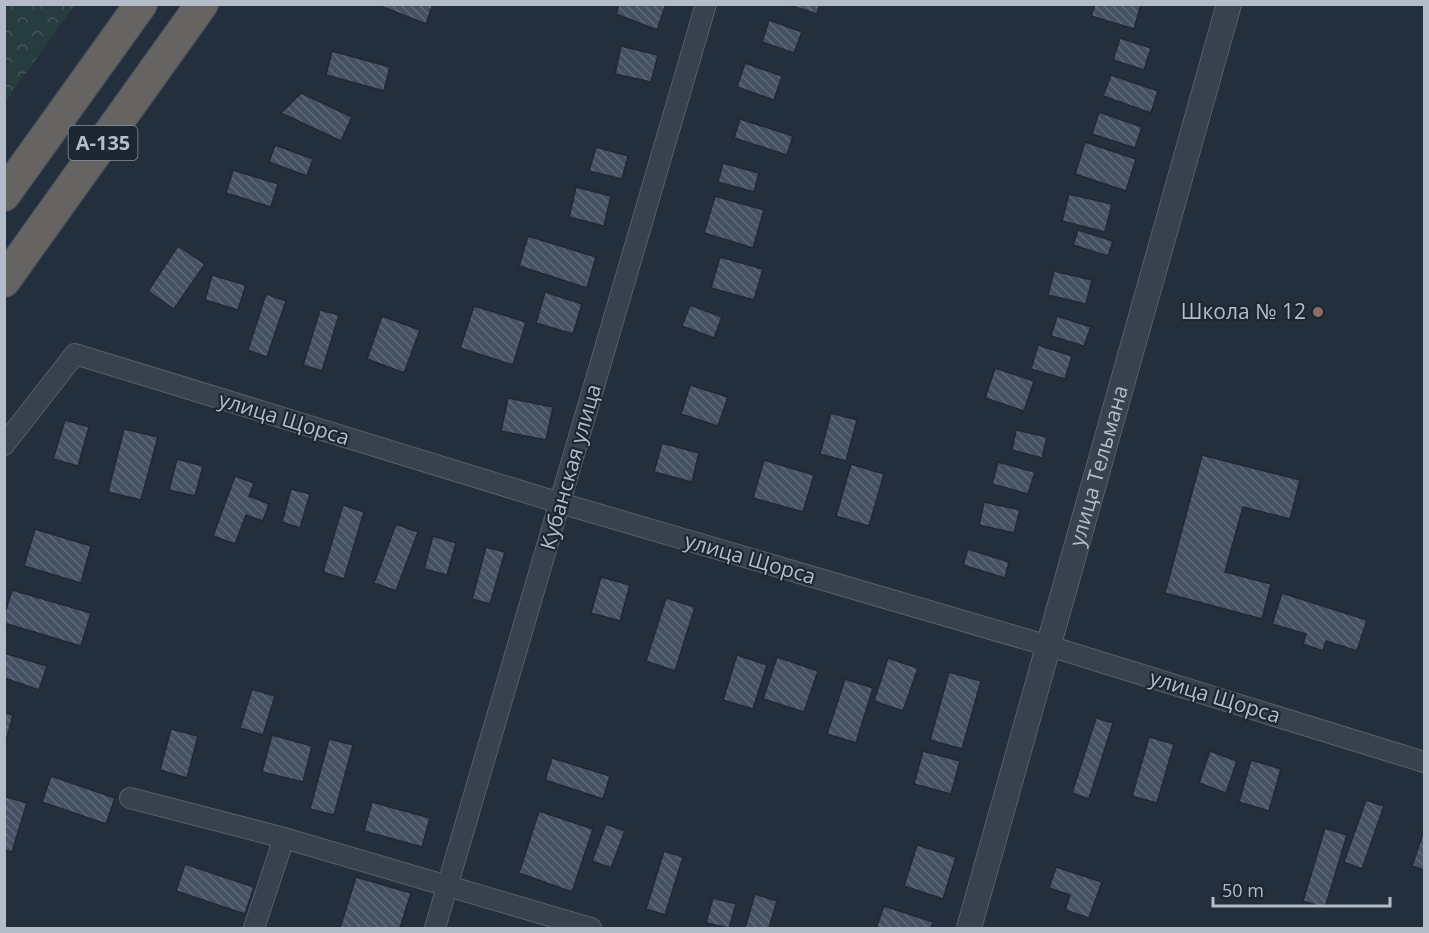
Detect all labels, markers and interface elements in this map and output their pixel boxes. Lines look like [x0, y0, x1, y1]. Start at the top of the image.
road number: А-135 [68, 126, 138, 160]
place label: Школа № 12 [1181, 297, 1306, 325]
marker: Школа № 12 [1311, 305, 1325, 319]
street label: Кубанская улица [533, 381, 607, 553]
street label: улица Тельмана [1062, 382, 1134, 549]
street label: улица Щорса [216, 385, 353, 451]
street label: улица Щорса [681, 526, 819, 590]
street label: улица Щорса [1147, 663, 1284, 729]
scale bar [1213, 870, 1390, 908]
text: 50 m [1222, 878, 1264, 902]

